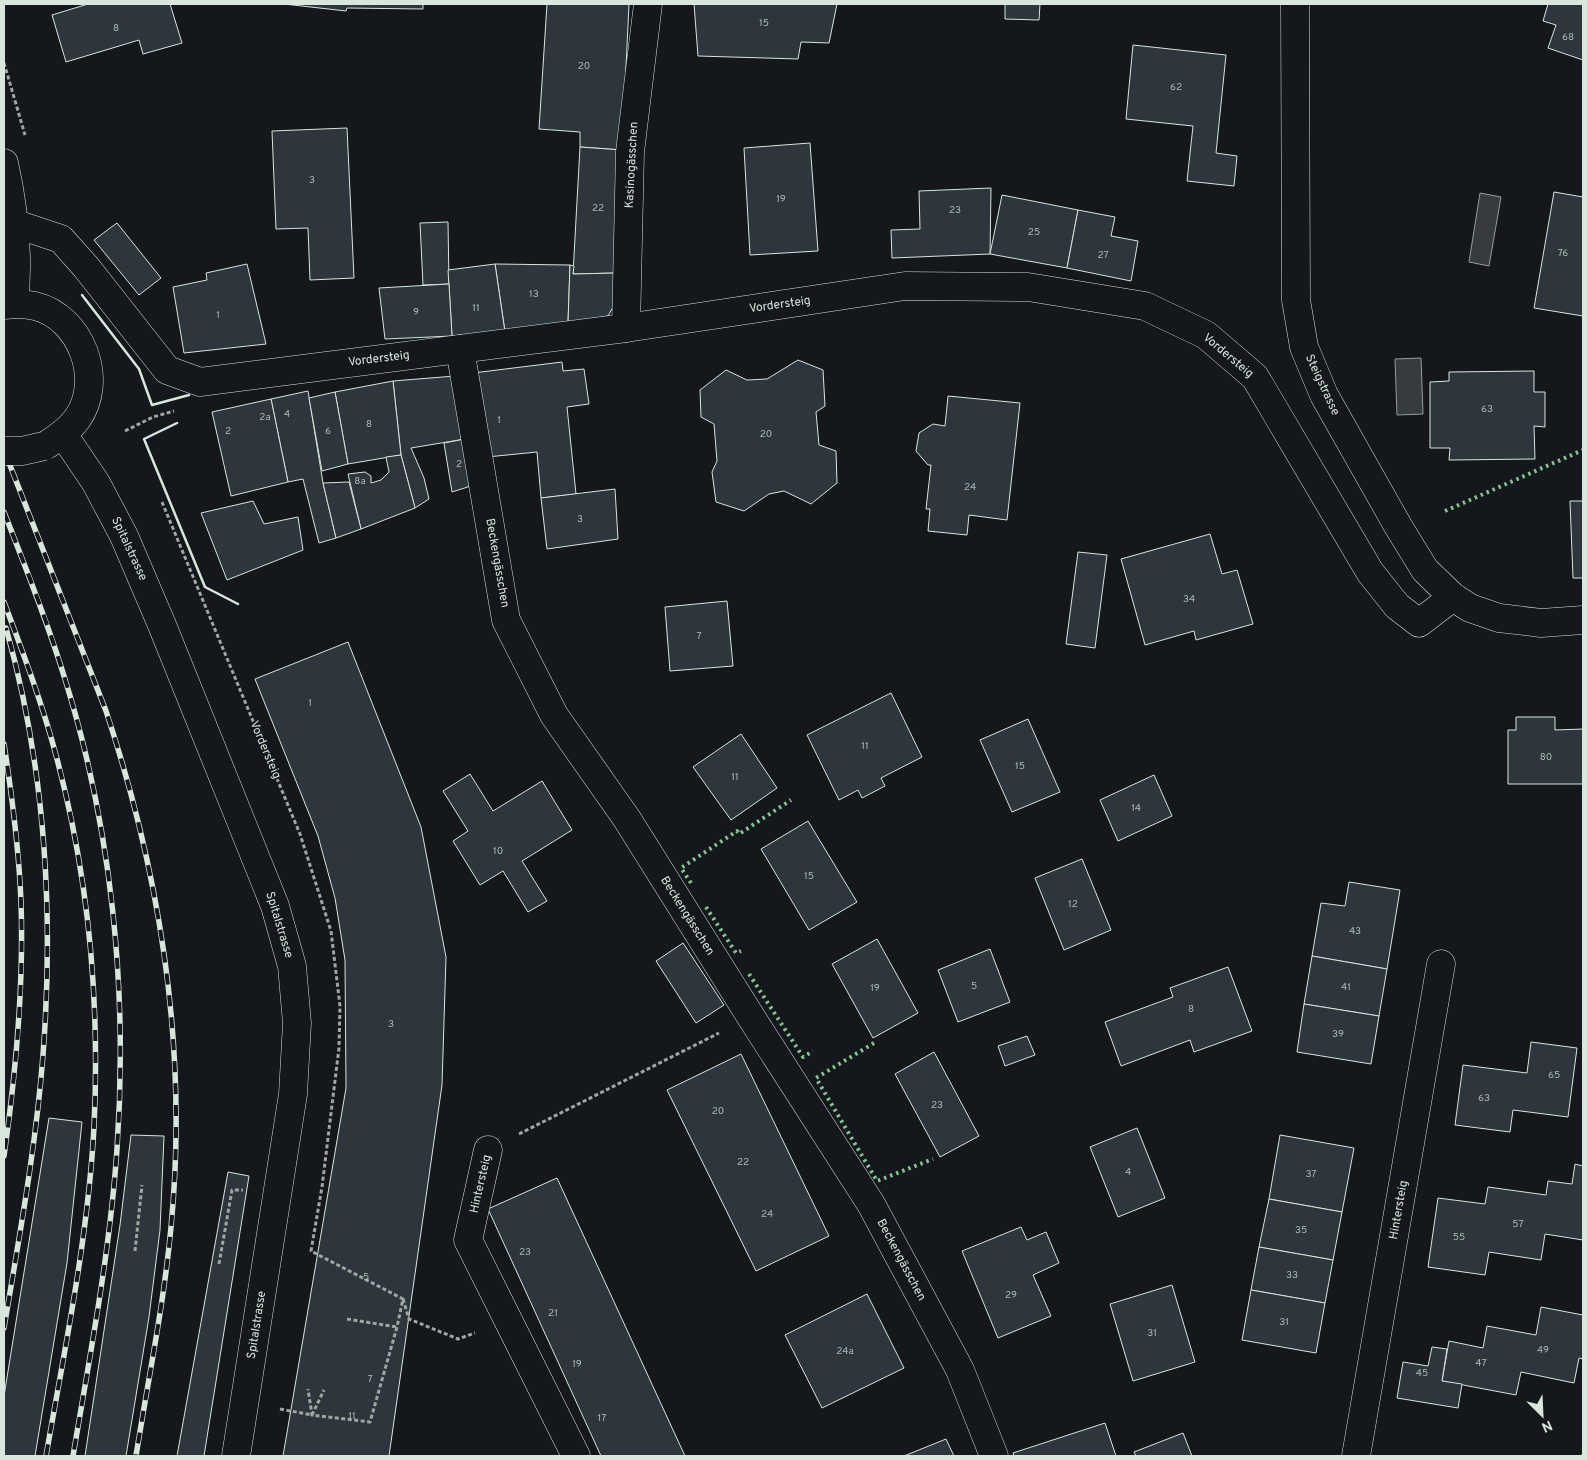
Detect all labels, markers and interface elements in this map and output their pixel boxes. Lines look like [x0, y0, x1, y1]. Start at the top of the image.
house number: 15 [759, 17, 769, 30]
house number: 8 [113, 22, 119, 35]
house number: 68 [1562, 31, 1574, 44]
house number: 20 [578, 60, 590, 73]
house number: 62 [1170, 81, 1182, 94]
street label: Kasinogässchen [622, 121, 642, 209]
house number: 3 [309, 174, 315, 187]
house number: 19 [776, 193, 786, 206]
house number: 22 [592, 202, 604, 215]
house number: 23 [949, 204, 961, 217]
house number: 25 [1028, 226, 1040, 239]
house number: 76 [1558, 247, 1568, 260]
house number: 27 [1097, 249, 1109, 262]
house number: 13 [529, 288, 539, 301]
street label: Vordersteig [748, 293, 812, 317]
house number: 11 [472, 302, 480, 315]
house number: 9 [413, 306, 419, 319]
house number: 1 [216, 309, 220, 322]
street label: Vordersteig [1199, 330, 1257, 382]
street label: Vordersteig [347, 347, 411, 371]
street label: Steigstrasse [1301, 352, 1343, 418]
house number: 63 [1481, 403, 1493, 416]
house number: 4 [284, 408, 290, 421]
house number: 2a [259, 411, 271, 424]
house number: 1 [497, 414, 501, 427]
house number: 8 [366, 418, 372, 431]
house number: 2 [225, 425, 231, 438]
house number: 6 [325, 425, 331, 438]
house number: 20 [760, 428, 772, 441]
house number: 2 [456, 458, 462, 471]
house number: 8a [354, 475, 366, 488]
house number: 24 [964, 481, 976, 494]
house number: 3 [577, 513, 583, 526]
street label: Spitalstrasse [107, 514, 151, 584]
street label: Beckengässchen [481, 517, 513, 609]
house number: 34 [1183, 593, 1195, 606]
house number: 7 [696, 630, 702, 643]
house number: 1 [308, 697, 312, 710]
street label: Vordersteig [246, 718, 284, 782]
house number: 11 [861, 740, 869, 753]
house number: 80 [1540, 751, 1552, 764]
house number: 15 [1015, 760, 1025, 773]
house number: 11 [731, 771, 739, 784]
house number: 14 [1131, 802, 1141, 815]
house number: 10 [493, 845, 503, 858]
house number: 15 [804, 870, 814, 883]
street label: Beckengässchen [656, 873, 718, 959]
street label: Spitalstrasse [261, 890, 297, 960]
house number: 12 [1068, 898, 1078, 911]
house number: 43 [1349, 925, 1361, 938]
house number: 5 [971, 980, 977, 993]
house number: 41 [1341, 981, 1351, 994]
house number: 19 [870, 982, 880, 995]
house number: 8 [1188, 1003, 1194, 1016]
house number: 3 [388, 1018, 394, 1031]
house number: 39 [1332, 1028, 1344, 1041]
house number: 65 [1548, 1069, 1560, 1082]
house number: 63 [1478, 1092, 1490, 1105]
house number: 23 [931, 1099, 943, 1112]
house number: 20 [712, 1105, 724, 1118]
street label: Hintersteig [466, 1153, 496, 1215]
house number: 22 [737, 1156, 749, 1169]
house number: 4 [1125, 1166, 1131, 1179]
house number: 37 [1305, 1168, 1317, 1181]
street label: Hintersteig [1386, 1179, 1412, 1241]
house number: 24 [761, 1208, 773, 1221]
street label: Beckengässchen [873, 1216, 929, 1304]
house number: 57 [1512, 1218, 1524, 1231]
house number: 35 [1295, 1224, 1307, 1237]
house number: 55 [1453, 1231, 1465, 1244]
house number: 23 [519, 1246, 531, 1259]
house number: 33 [1286, 1269, 1298, 1282]
house number: 5 [363, 1271, 369, 1284]
house number: 29 [1005, 1289, 1017, 1302]
street label: Spitalstrasse [244, 1290, 270, 1360]
house number: 21 [548, 1307, 558, 1320]
house number: 31 [1279, 1316, 1289, 1329]
house number: 31 [1147, 1327, 1157, 1340]
house number: 49 [1537, 1344, 1549, 1357]
house number: 24a [836, 1345, 854, 1358]
house number: 47 [1475, 1357, 1487, 1370]
house number: 19 [572, 1358, 582, 1371]
house number: 45 [1416, 1367, 1428, 1380]
house number: 7 [367, 1373, 373, 1386]
north arrow [1517, 1390, 1567, 1440]
house number: 11 [348, 1410, 356, 1423]
house number: 17 [598, 1412, 606, 1425]
text: N [1539, 1416, 1555, 1435]

